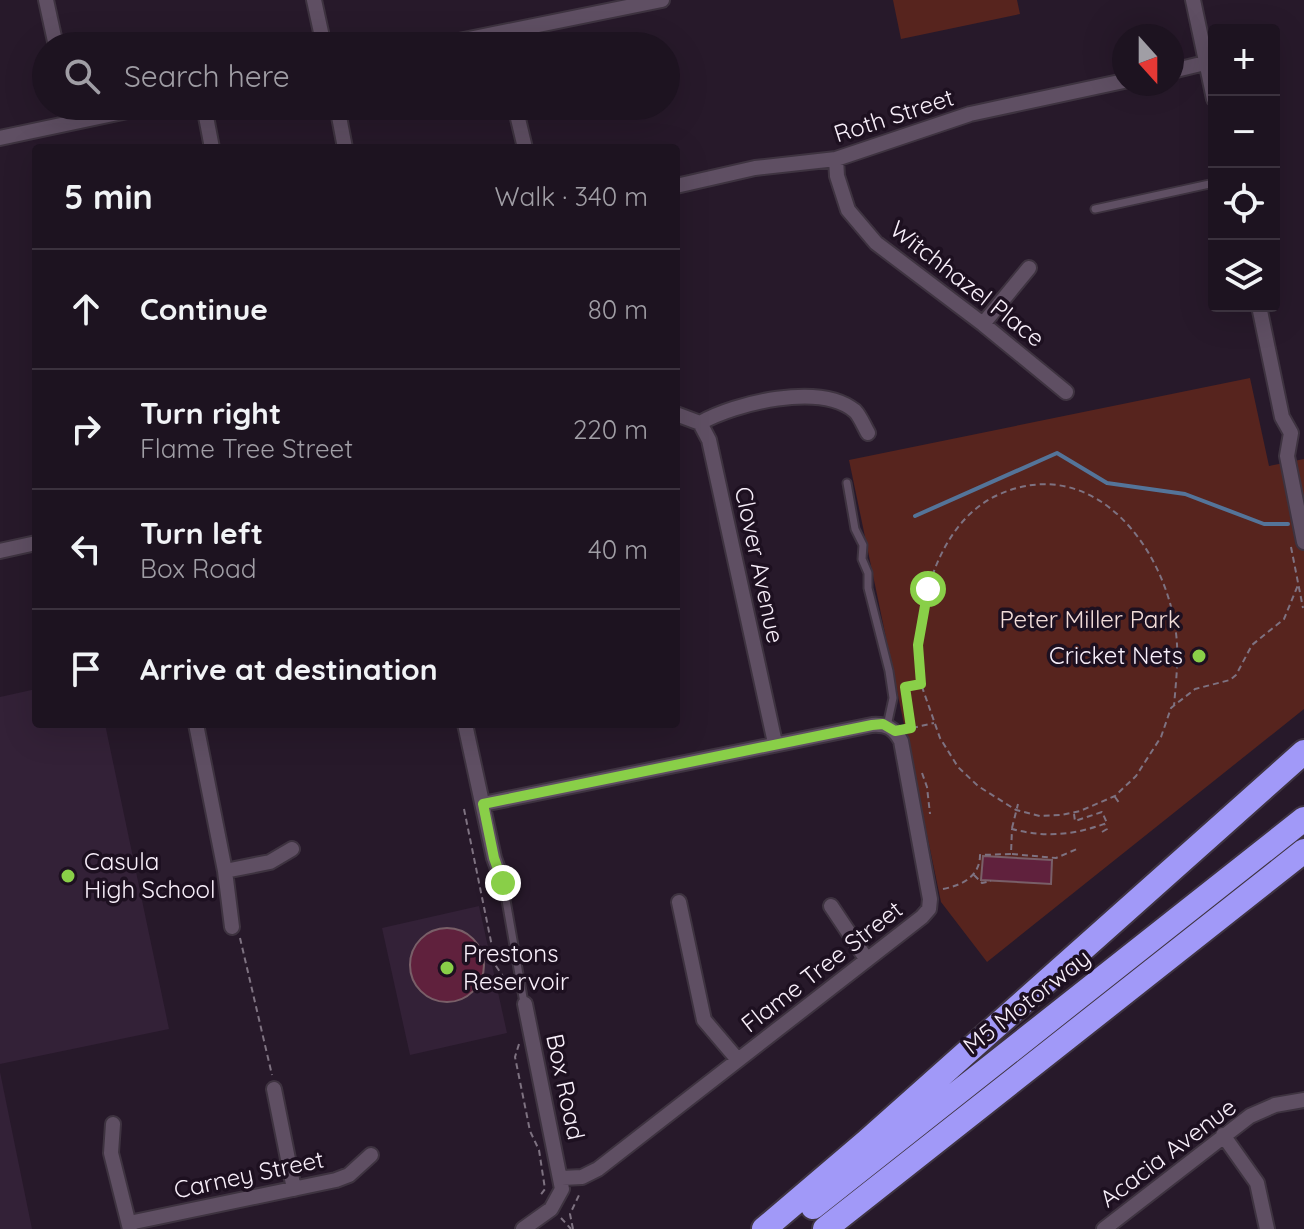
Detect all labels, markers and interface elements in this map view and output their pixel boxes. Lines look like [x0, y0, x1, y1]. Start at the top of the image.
north arrow [1112, 24, 1184, 96]
map controls [1208, 24, 1280, 312]
button: + [1208, 24, 1280, 96]
search box [32, 32, 680, 120]
icon: search [60, 54, 104, 98]
text: Search here [124, 57, 290, 95]
street label: Roth Street [830, 82, 957, 149]
button: − [1208, 96, 1280, 168]
button: locate [1208, 168, 1280, 240]
text: 5 min [64, 175, 153, 218]
text: Walk · 340 m [495, 180, 648, 213]
street label: Witchhazel Place [884, 214, 1051, 353]
button: layers [1208, 240, 1280, 312]
icon: ahead [64, 287, 108, 331]
text: Continue [140, 290, 268, 328]
text: 80 m [588, 293, 648, 326]
text: Turn right [140, 394, 281, 432]
icon: right [64, 407, 108, 451]
text: 220 m [573, 413, 648, 446]
text: Flame Tree Street [140, 432, 353, 465]
street label: Clover Avenue [729, 484, 791, 646]
text: Turn left [140, 514, 263, 552]
icon: left [64, 527, 108, 571]
text: 40 m [588, 533, 648, 566]
text: Box Road [140, 552, 257, 585]
route start [910, 571, 946, 607]
park label: Peter Miller Park [1000, 604, 1180, 634]
place label: Cricket Nets [1049, 640, 1183, 670]
icon: arrive [64, 647, 108, 691]
marker: Cricket Nets [1190, 647, 1208, 665]
text: Arrive at destination [140, 650, 438, 688]
place label: Casula High School [84, 846, 216, 904]
route end [485, 865, 521, 901]
marker: Casula High School [59, 867, 77, 885]
street label: Flame Tree Street [735, 894, 908, 1039]
place label: Prestons Reservoir [463, 938, 569, 996]
street label: M5 Motorway [957, 942, 1096, 1060]
marker: Prestons Reservoir [438, 959, 456, 977]
street label: Box Road [540, 1031, 592, 1143]
street label: Acacia Avenue [1093, 1091, 1242, 1213]
street label: Carney Street [171, 1143, 327, 1205]

